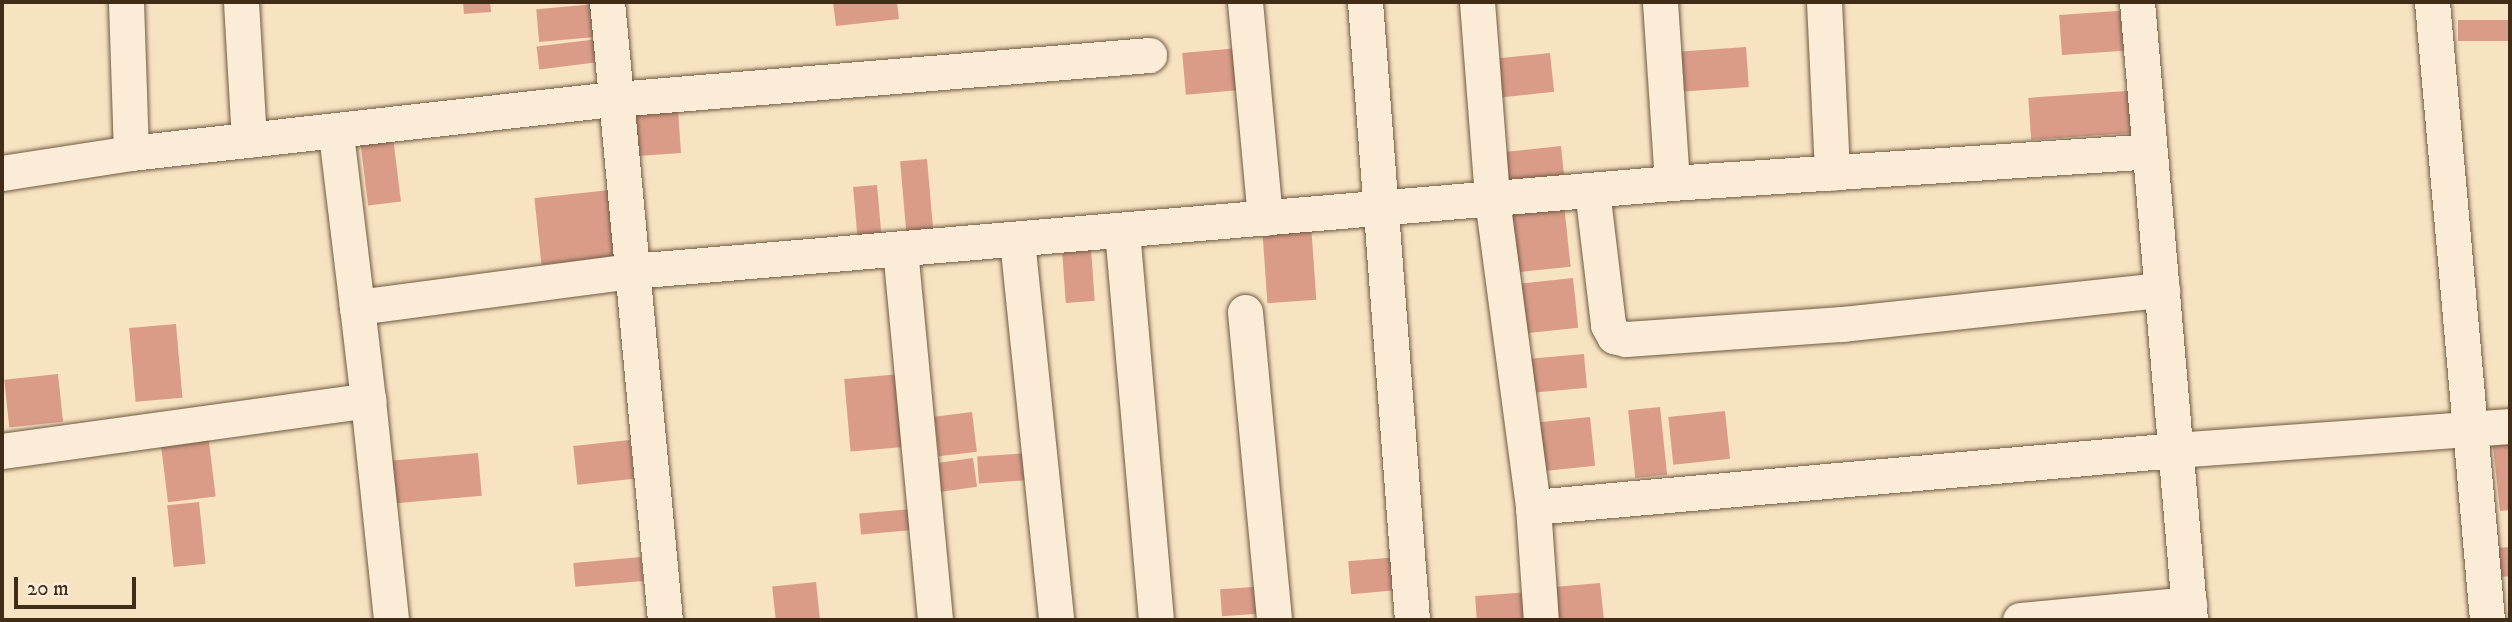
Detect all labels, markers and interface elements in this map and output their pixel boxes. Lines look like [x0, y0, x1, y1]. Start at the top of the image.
scale bar [18, 562, 140, 606]
text: 20 m [27, 576, 69, 602]

